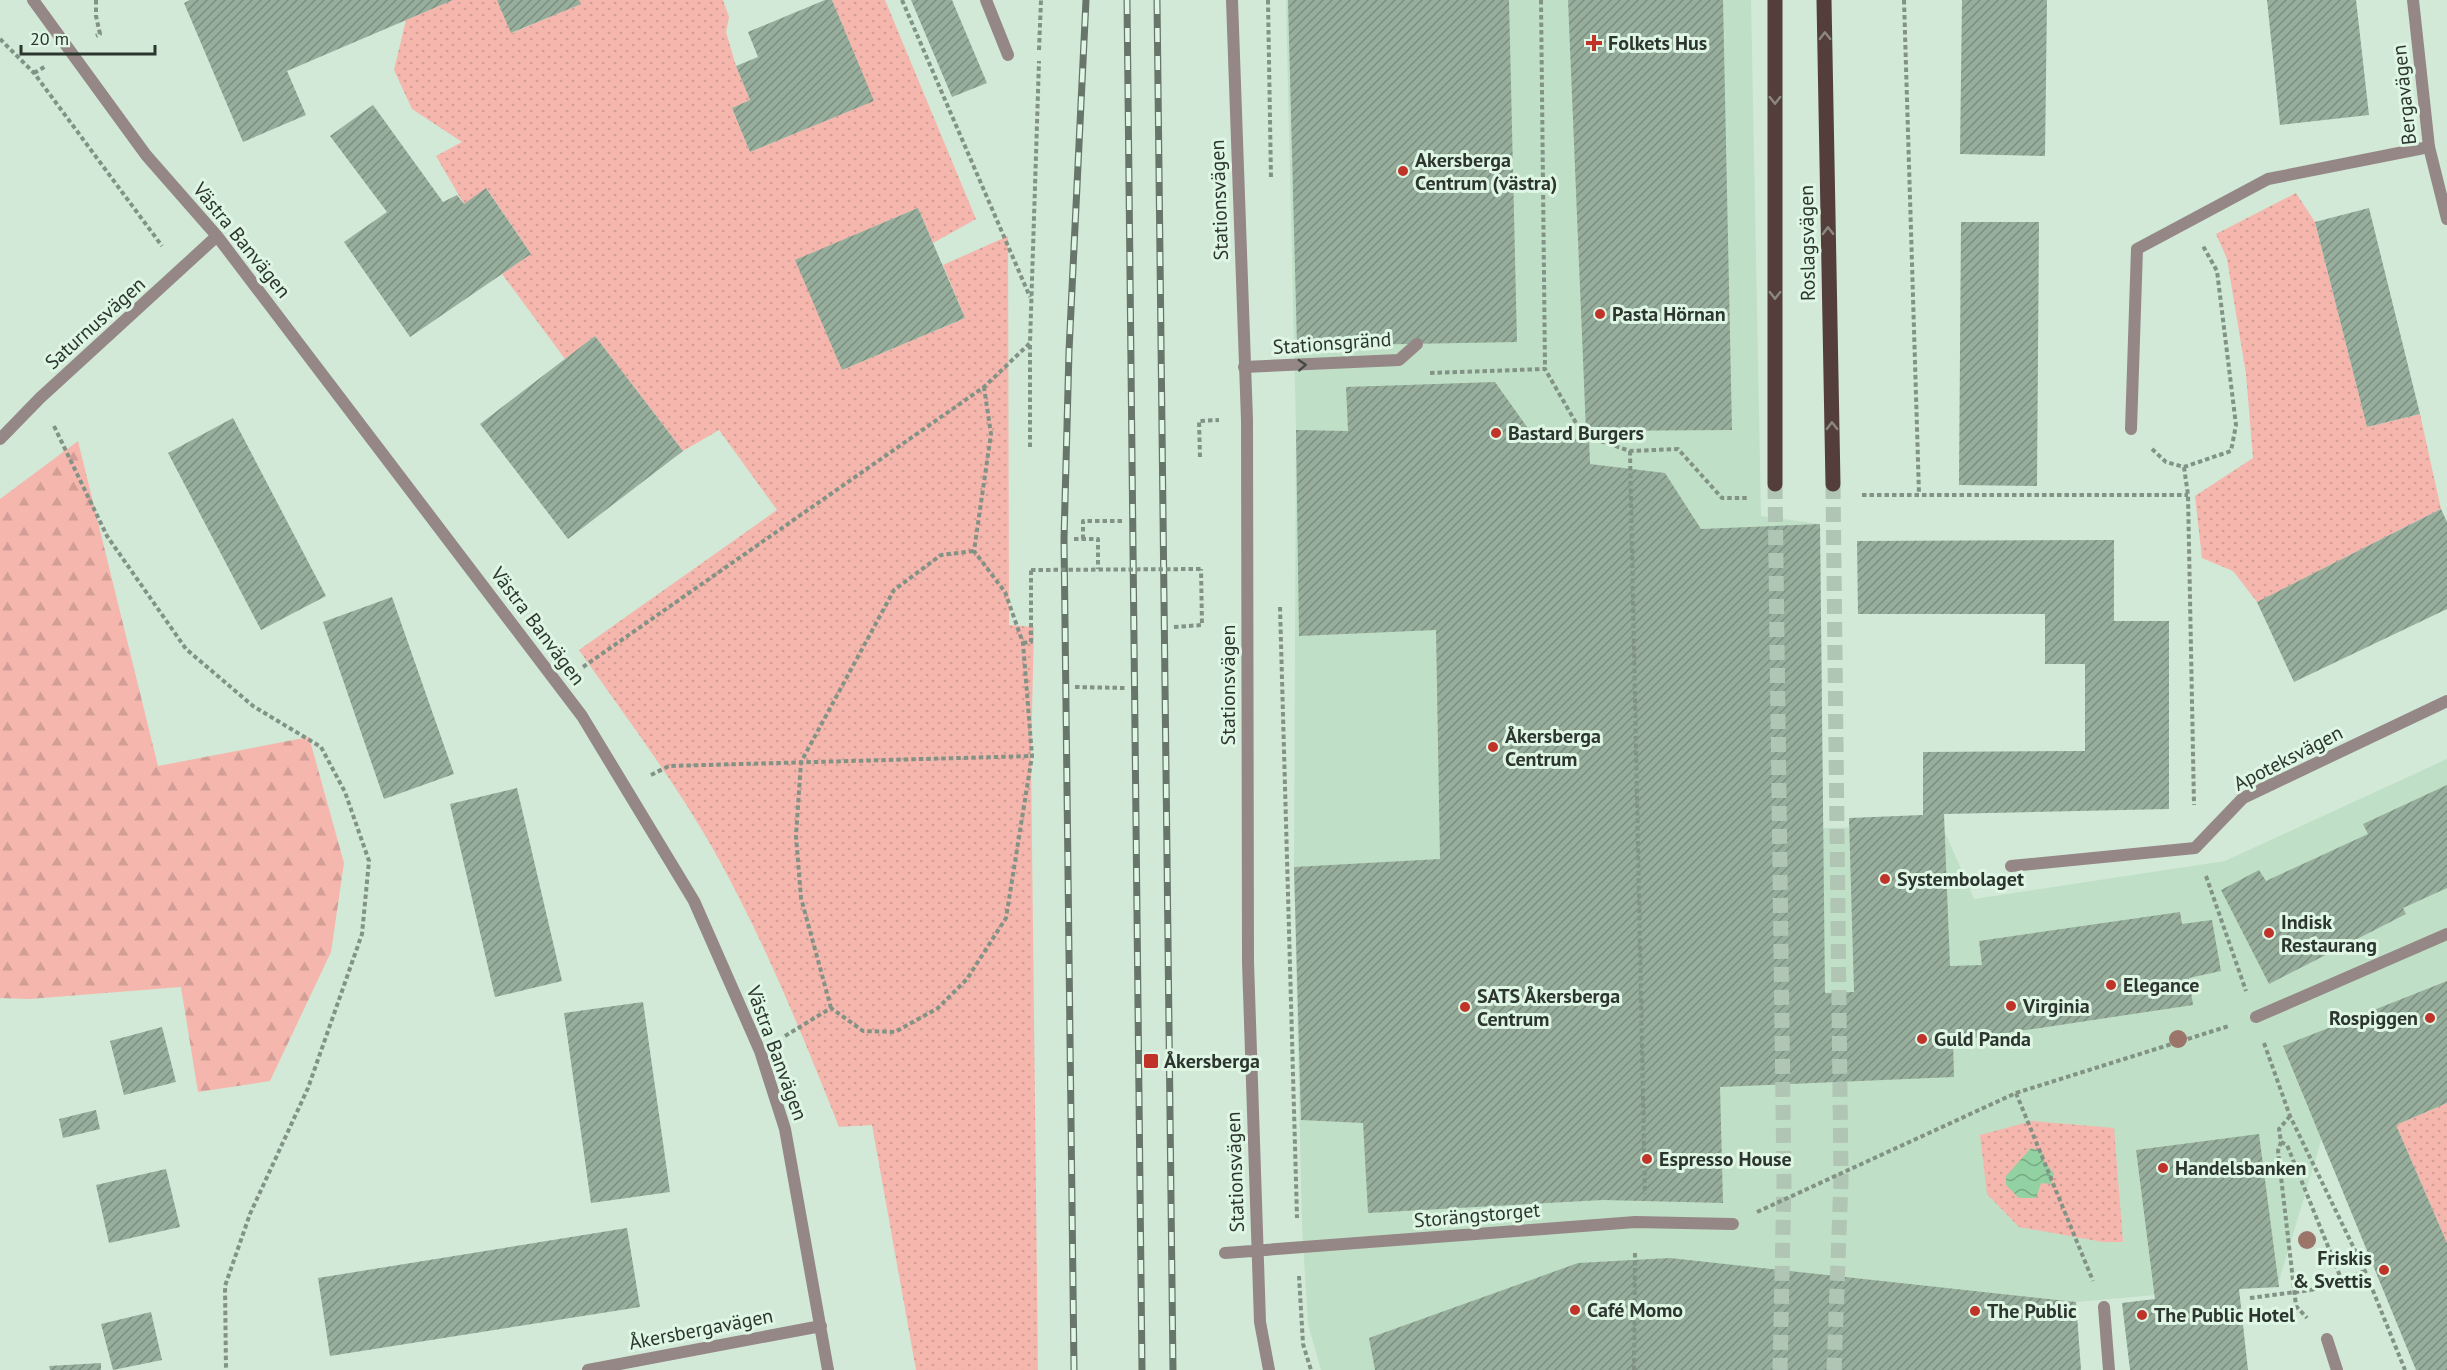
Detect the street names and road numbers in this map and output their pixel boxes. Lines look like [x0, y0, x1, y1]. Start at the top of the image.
street label: Bergavägen [2386, 44, 2422, 146]
street label: Stationsvägen [1204, 139, 1234, 261]
street label: Västra Banvägen [187, 176, 297, 303]
street label: Roslagsvägen [1793, 185, 1821, 301]
street label: Saturnusvägen [39, 271, 151, 375]
street label: Stationsgränd [1272, 326, 1392, 360]
street label: Västra Banvägen [484, 561, 591, 690]
street label: Stationsvägen [1215, 625, 1241, 745]
street label: Apoteksvägen [2229, 719, 2347, 797]
street label: Västra Banvägen [740, 981, 813, 1124]
street label: Stationsvägen [1220, 1111, 1250, 1233]
street label: Storängstorget [1413, 1197, 1541, 1233]
street label: Åkersbergavägen [627, 1302, 775, 1356]

